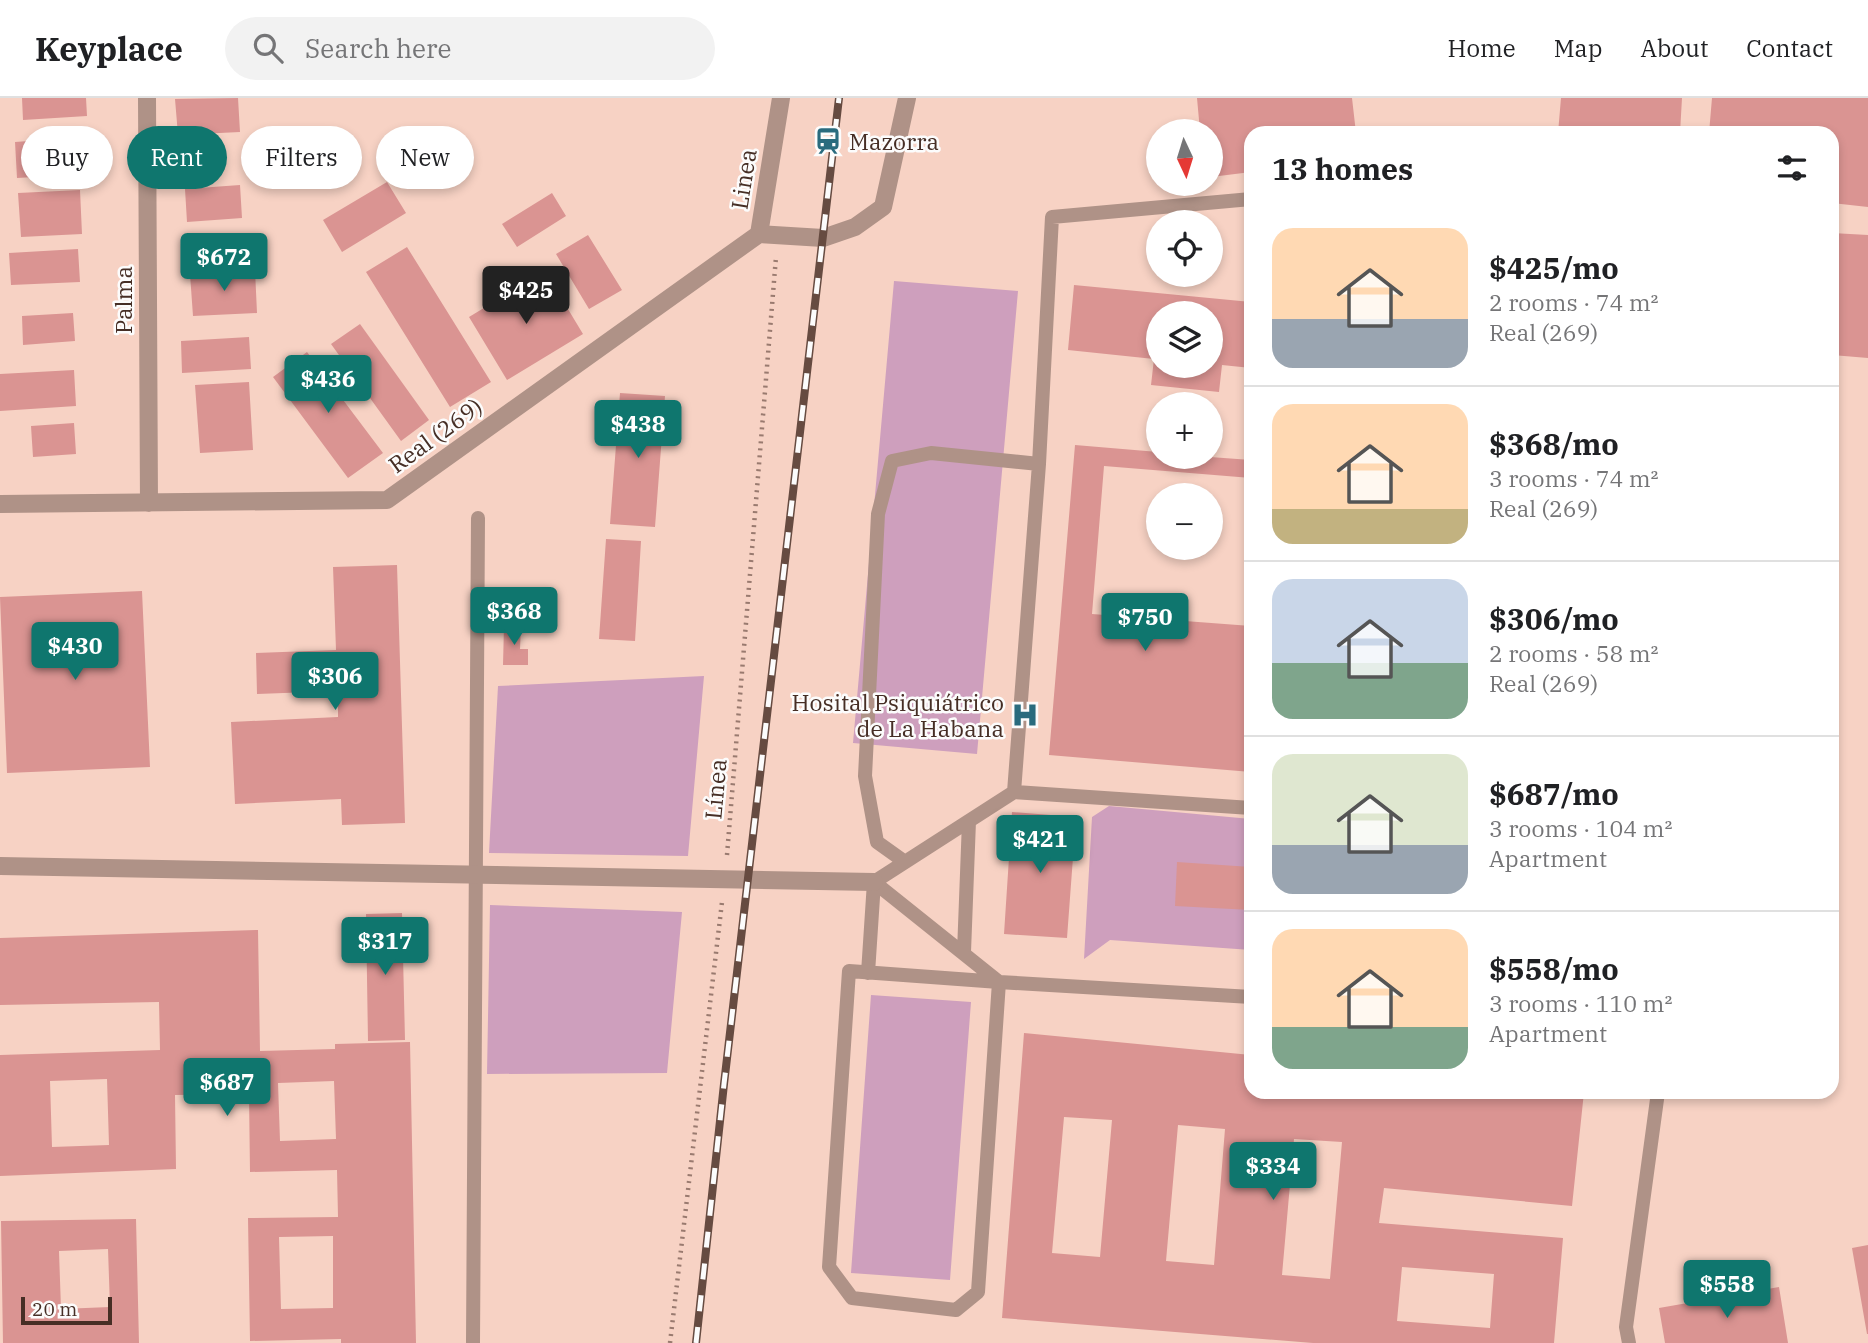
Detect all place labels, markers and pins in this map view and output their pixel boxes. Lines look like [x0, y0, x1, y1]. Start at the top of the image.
station icon: Mazorra [813, 126, 843, 156]
place label: Mazorra [849, 126, 939, 156]
pin: $672 [183, 234, 265, 293]
pin: $425 [485, 266, 567, 326]
pin: $436 [287, 356, 369, 415]
pin: $438 [597, 400, 679, 460]
pin: $368 [473, 588, 555, 647]
pin: $750 [1104, 594, 1186, 653]
pin: $430 [34, 622, 116, 682]
pin: $306 [294, 652, 376, 712]
place label: Hosital Psiquiátrico de La Habana [791, 687, 1004, 743]
hospital icon: Hosital Psiquiátrico de La Habana [1010, 700, 1040, 730]
pin: $421 [999, 816, 1081, 875]
pin: $317 [344, 918, 426, 977]
pin: $687 [186, 1058, 268, 1118]
pin: $334 [1232, 1142, 1314, 1202]
pin: $558 [1686, 1260, 1768, 1320]

